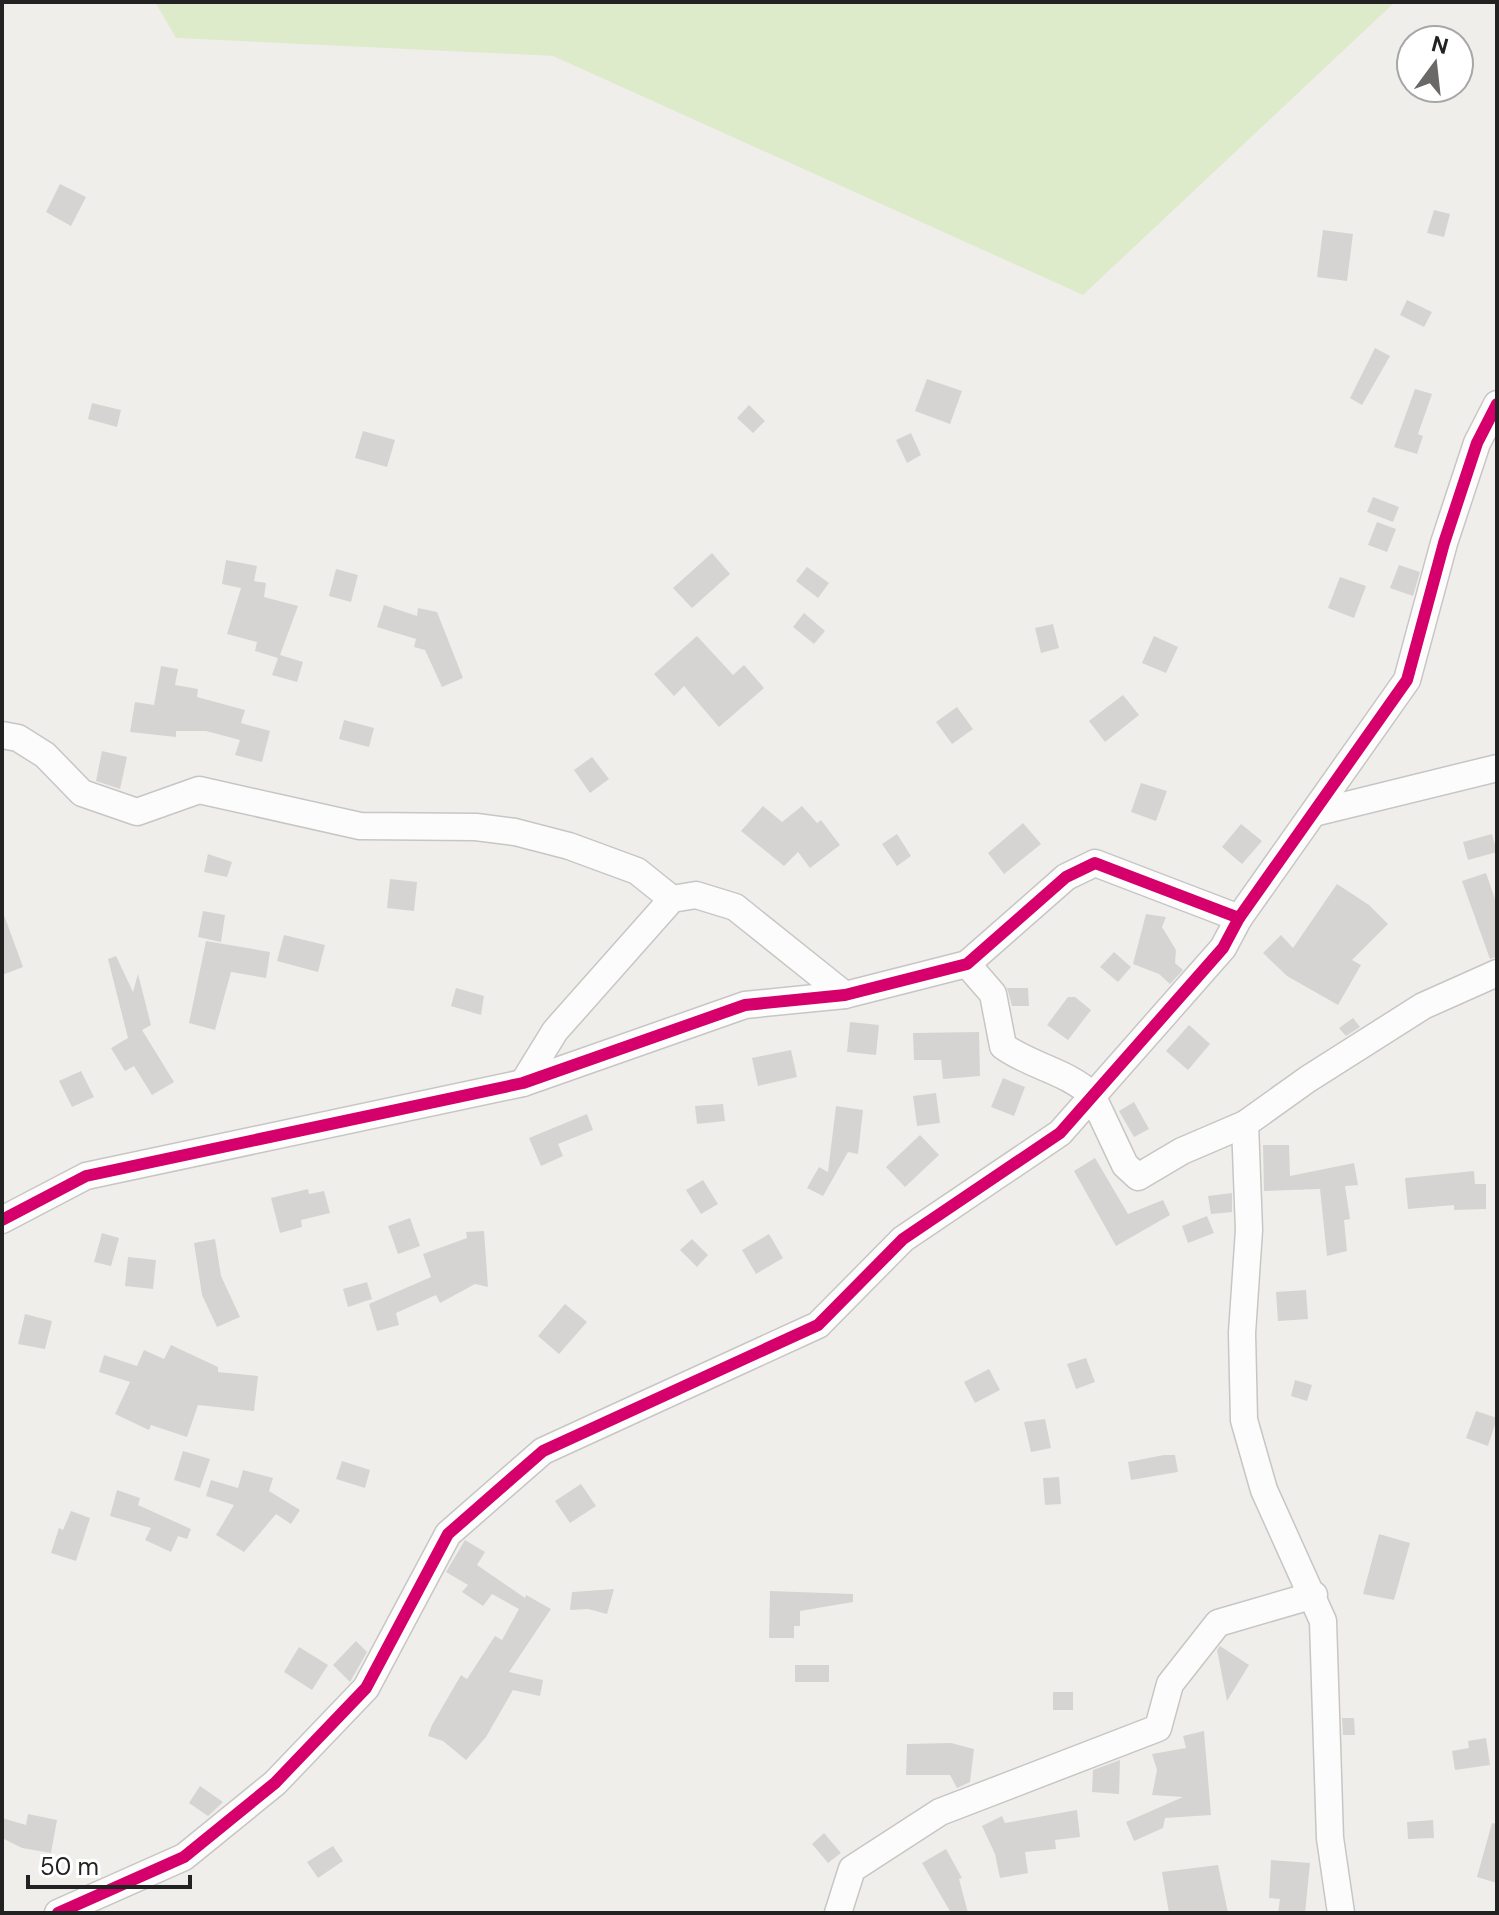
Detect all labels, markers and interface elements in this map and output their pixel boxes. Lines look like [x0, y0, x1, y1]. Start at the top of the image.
north arrow [1395, 24, 1475, 104]
text: N [1429, 29, 1452, 61]
scale bar [28, 1839, 190, 1889]
text: 50 m [40, 1851, 99, 1882]

